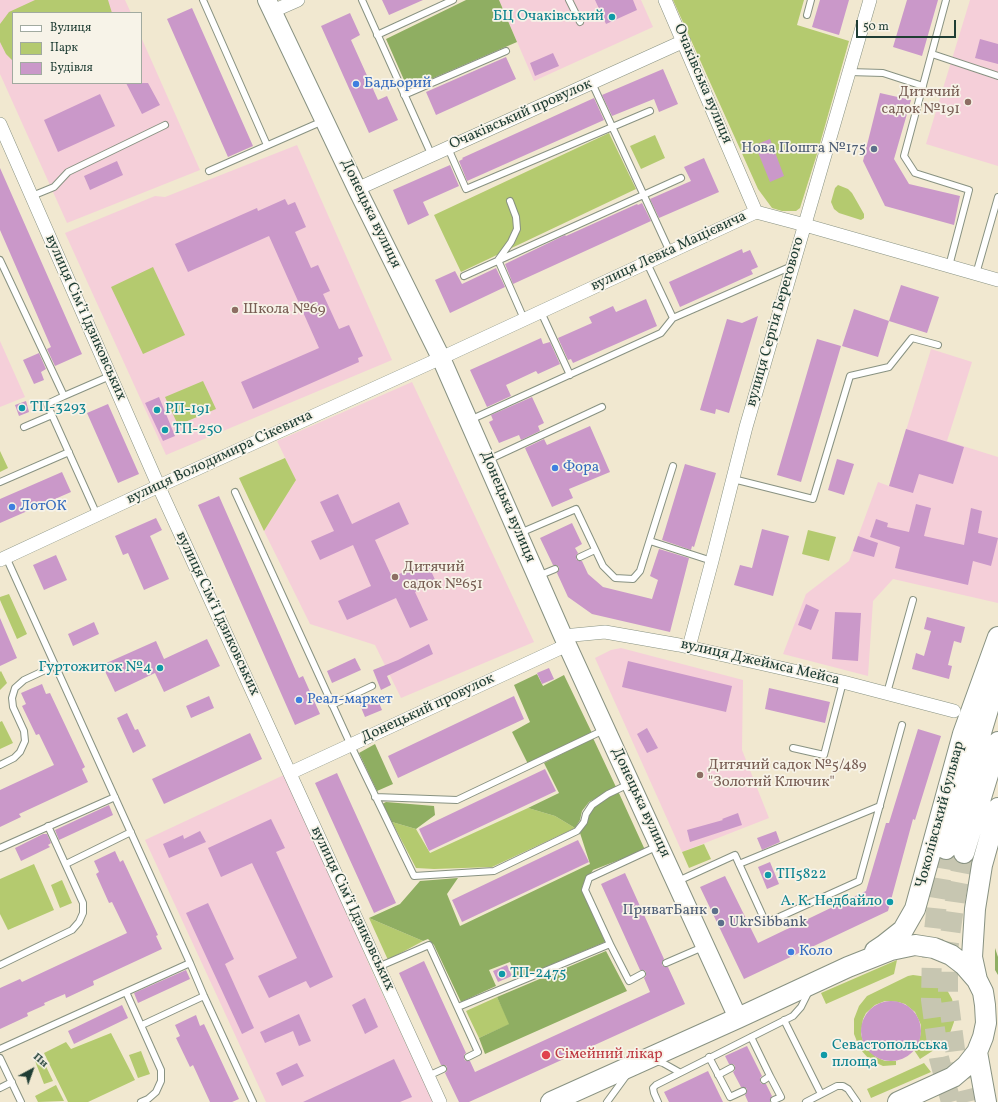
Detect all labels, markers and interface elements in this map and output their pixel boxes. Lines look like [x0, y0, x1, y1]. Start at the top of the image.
place label: БЦ Очаківський [493, 8, 604, 26]
legend [12, 12, 142, 84]
marker: БЦ Очаківський [607, 12, 617, 22]
scale bar [858, 12, 958, 38]
text: 50 m [863, 19, 889, 35]
text: Вулиця [50, 20, 91, 36]
street label: Очаківська вулиця [669, 21, 735, 147]
text: Парк [50, 40, 78, 56]
text: Будівля [50, 60, 93, 76]
place label: Бадьорий [364, 75, 431, 93]
street label: Очаківський провулок [447, 75, 595, 155]
marker: Бадьорий [351, 79, 361, 89]
place label: Дитячий садок №191 [881, 84, 960, 119]
marker: Дитячий садок №191 [963, 97, 973, 107]
place label: Нова Пошта №175 [741, 140, 866, 158]
marker: Нова Пошта №175 [869, 144, 879, 154]
street label: Донецька вулиця [336, 156, 404, 272]
street label: вулиця Левка Мацієвича [588, 208, 750, 296]
street label: вулиця Сімʼї Ідзиковських [40, 232, 130, 404]
street label: вулиця Сергія Берегового [743, 235, 809, 409]
place label: Школа №69 [243, 301, 325, 319]
marker: Школа №69 [230, 305, 240, 315]
place label: ТП-3293 [30, 399, 86, 417]
place label: РП-191 [165, 401, 210, 419]
marker: ТП-3293 [17, 403, 27, 413]
marker: РП-191 [152, 405, 162, 415]
street label: вулиця Володимира Сікевича [124, 407, 316, 509]
place label: ТП-250 [173, 421, 222, 439]
marker: ТП-250 [160, 425, 170, 435]
street label: Донецька вулиця [475, 449, 539, 565]
place label: Фора [563, 459, 599, 477]
marker: Фора [550, 463, 560, 473]
place label: ЛотОК [20, 498, 67, 516]
marker: ЛотОК [7, 502, 17, 512]
street label: вулиця Сімʼї Ідзиковських [171, 529, 263, 699]
place label: Дитячий садок №651 [403, 559, 483, 594]
marker: Дитячий садок №651 [390, 572, 400, 582]
street label: вулиця Джеймса Мейса [679, 636, 841, 690]
place label: Гуртожиток №4 [39, 659, 152, 677]
marker: Гуртожиток №4 [155, 663, 165, 673]
street label: Донецький провулок [358, 670, 498, 748]
place label: Реал-маркет [307, 691, 393, 709]
marker: Реал-маркет [294, 695, 304, 705]
street label: Чоколівський бульвар [913, 739, 969, 891]
street label: Донецька вулиця [607, 745, 673, 861]
place label: Дитячий садок №5/489 "Золотий Ключик" [708, 757, 867, 792]
marker: Дитячий садок №5/489 "Золотий Ключик" [695, 770, 705, 780]
street label: вулиця Сімʼї Ідзиковських [306, 824, 398, 994]
place label: ТП5822 [776, 866, 826, 884]
marker: ТП5822 [763, 870, 773, 880]
place label: А. К. Недбайло [781, 893, 882, 911]
marker: А. К. Недбайло [885, 897, 895, 907]
place label: ПриватБанк [622, 902, 707, 920]
marker: ПриватБанк [710, 906, 720, 916]
place label: UkrSibbank [729, 914, 807, 932]
marker: UkrSibbank [716, 918, 726, 928]
place label: Коло [799, 943, 833, 961]
marker: Коло [786, 947, 796, 957]
place label: ТП-2475 [510, 965, 566, 983]
marker: ТП-2475 [497, 969, 507, 979]
place label: Севастопольська площа [832, 1037, 948, 1072]
place label: Сімейний лікар [555, 1046, 663, 1064]
marker: Сімейний лікар [540, 1049, 552, 1061]
north arrow [12, 1050, 52, 1090]
text: Пн [29, 1050, 51, 1071]
marker: Севастопольська площа [819, 1050, 829, 1060]

